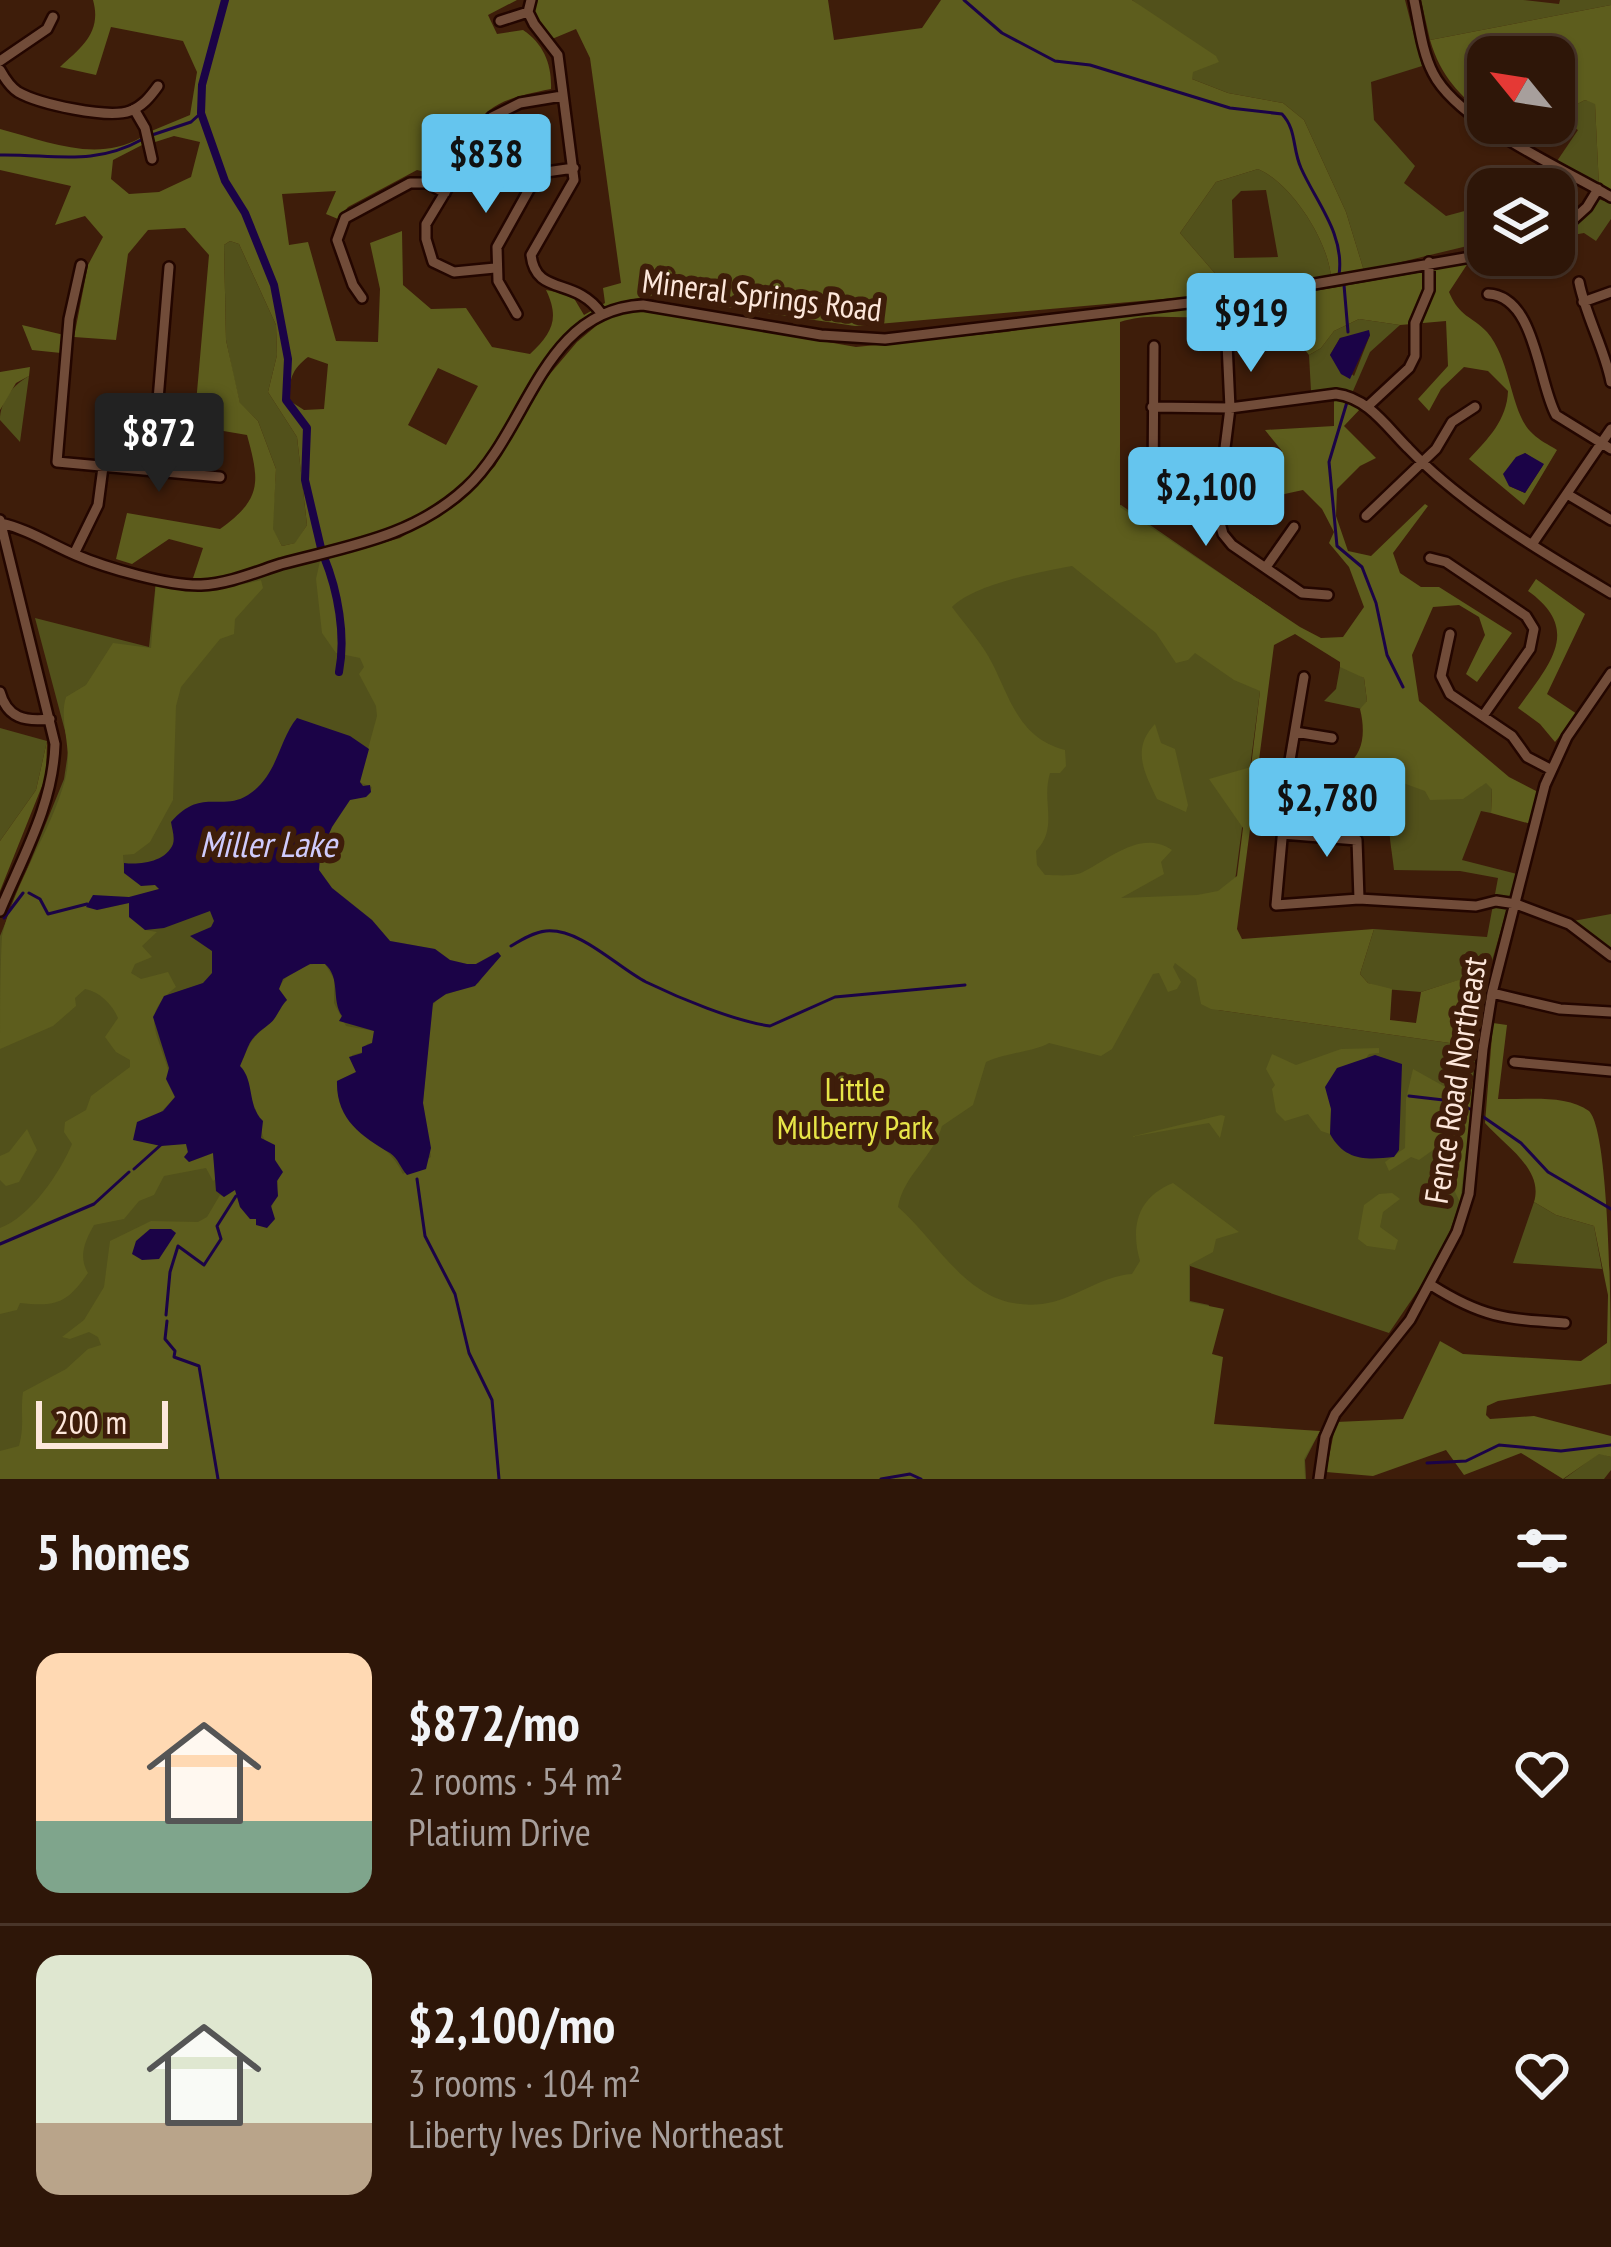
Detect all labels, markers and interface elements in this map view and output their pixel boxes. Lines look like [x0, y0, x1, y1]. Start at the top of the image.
north arrow [1467, 36, 1575, 144]
map controls [1467, 36, 1575, 276]
pin: $838 [415, 114, 557, 216]
text: $838 [449, 127, 523, 178]
button: layers [1467, 168, 1575, 276]
street label: Mineral Springs Road [640, 258, 884, 331]
pin: $919 [1180, 273, 1322, 375]
text: $919 [1214, 286, 1288, 337]
pin: $872 [88, 393, 230, 495]
text: $872 [122, 406, 196, 457]
pin: $2,100 [1108, 447, 1304, 549]
text: $2,100 [1155, 460, 1257, 511]
pin: $2,780 [1229, 758, 1425, 860]
text: $2,780 [1276, 771, 1378, 822]
water label: Miller Lake [199, 820, 339, 867]
street label: Fence Road Northeast [1414, 953, 1495, 1206]
park label: Little Mulberry Park [777, 1067, 933, 1148]
scale bar [36, 1395, 168, 1448]
text: 200 m [54, 1400, 127, 1443]
text: 5 homes [36, 1518, 190, 1584]
icon: filters [1509, 1518, 1575, 1584]
text: $872/mo [408, 1689, 580, 1755]
icon: home [132, 1701, 276, 1845]
icon: heart [1509, 1740, 1575, 1806]
text: 2 rooms · 54 m² [408, 1755, 623, 1806]
text: Platium Drive [408, 1806, 591, 1857]
text: $2,100/mo [408, 1991, 615, 2057]
icon: home [132, 2003, 276, 2147]
icon: heart [1509, 2042, 1575, 2108]
text: 3 rooms · 104 m² [408, 2057, 641, 2108]
text: Liberty Ives Drive Northeast [408, 2108, 783, 2159]

